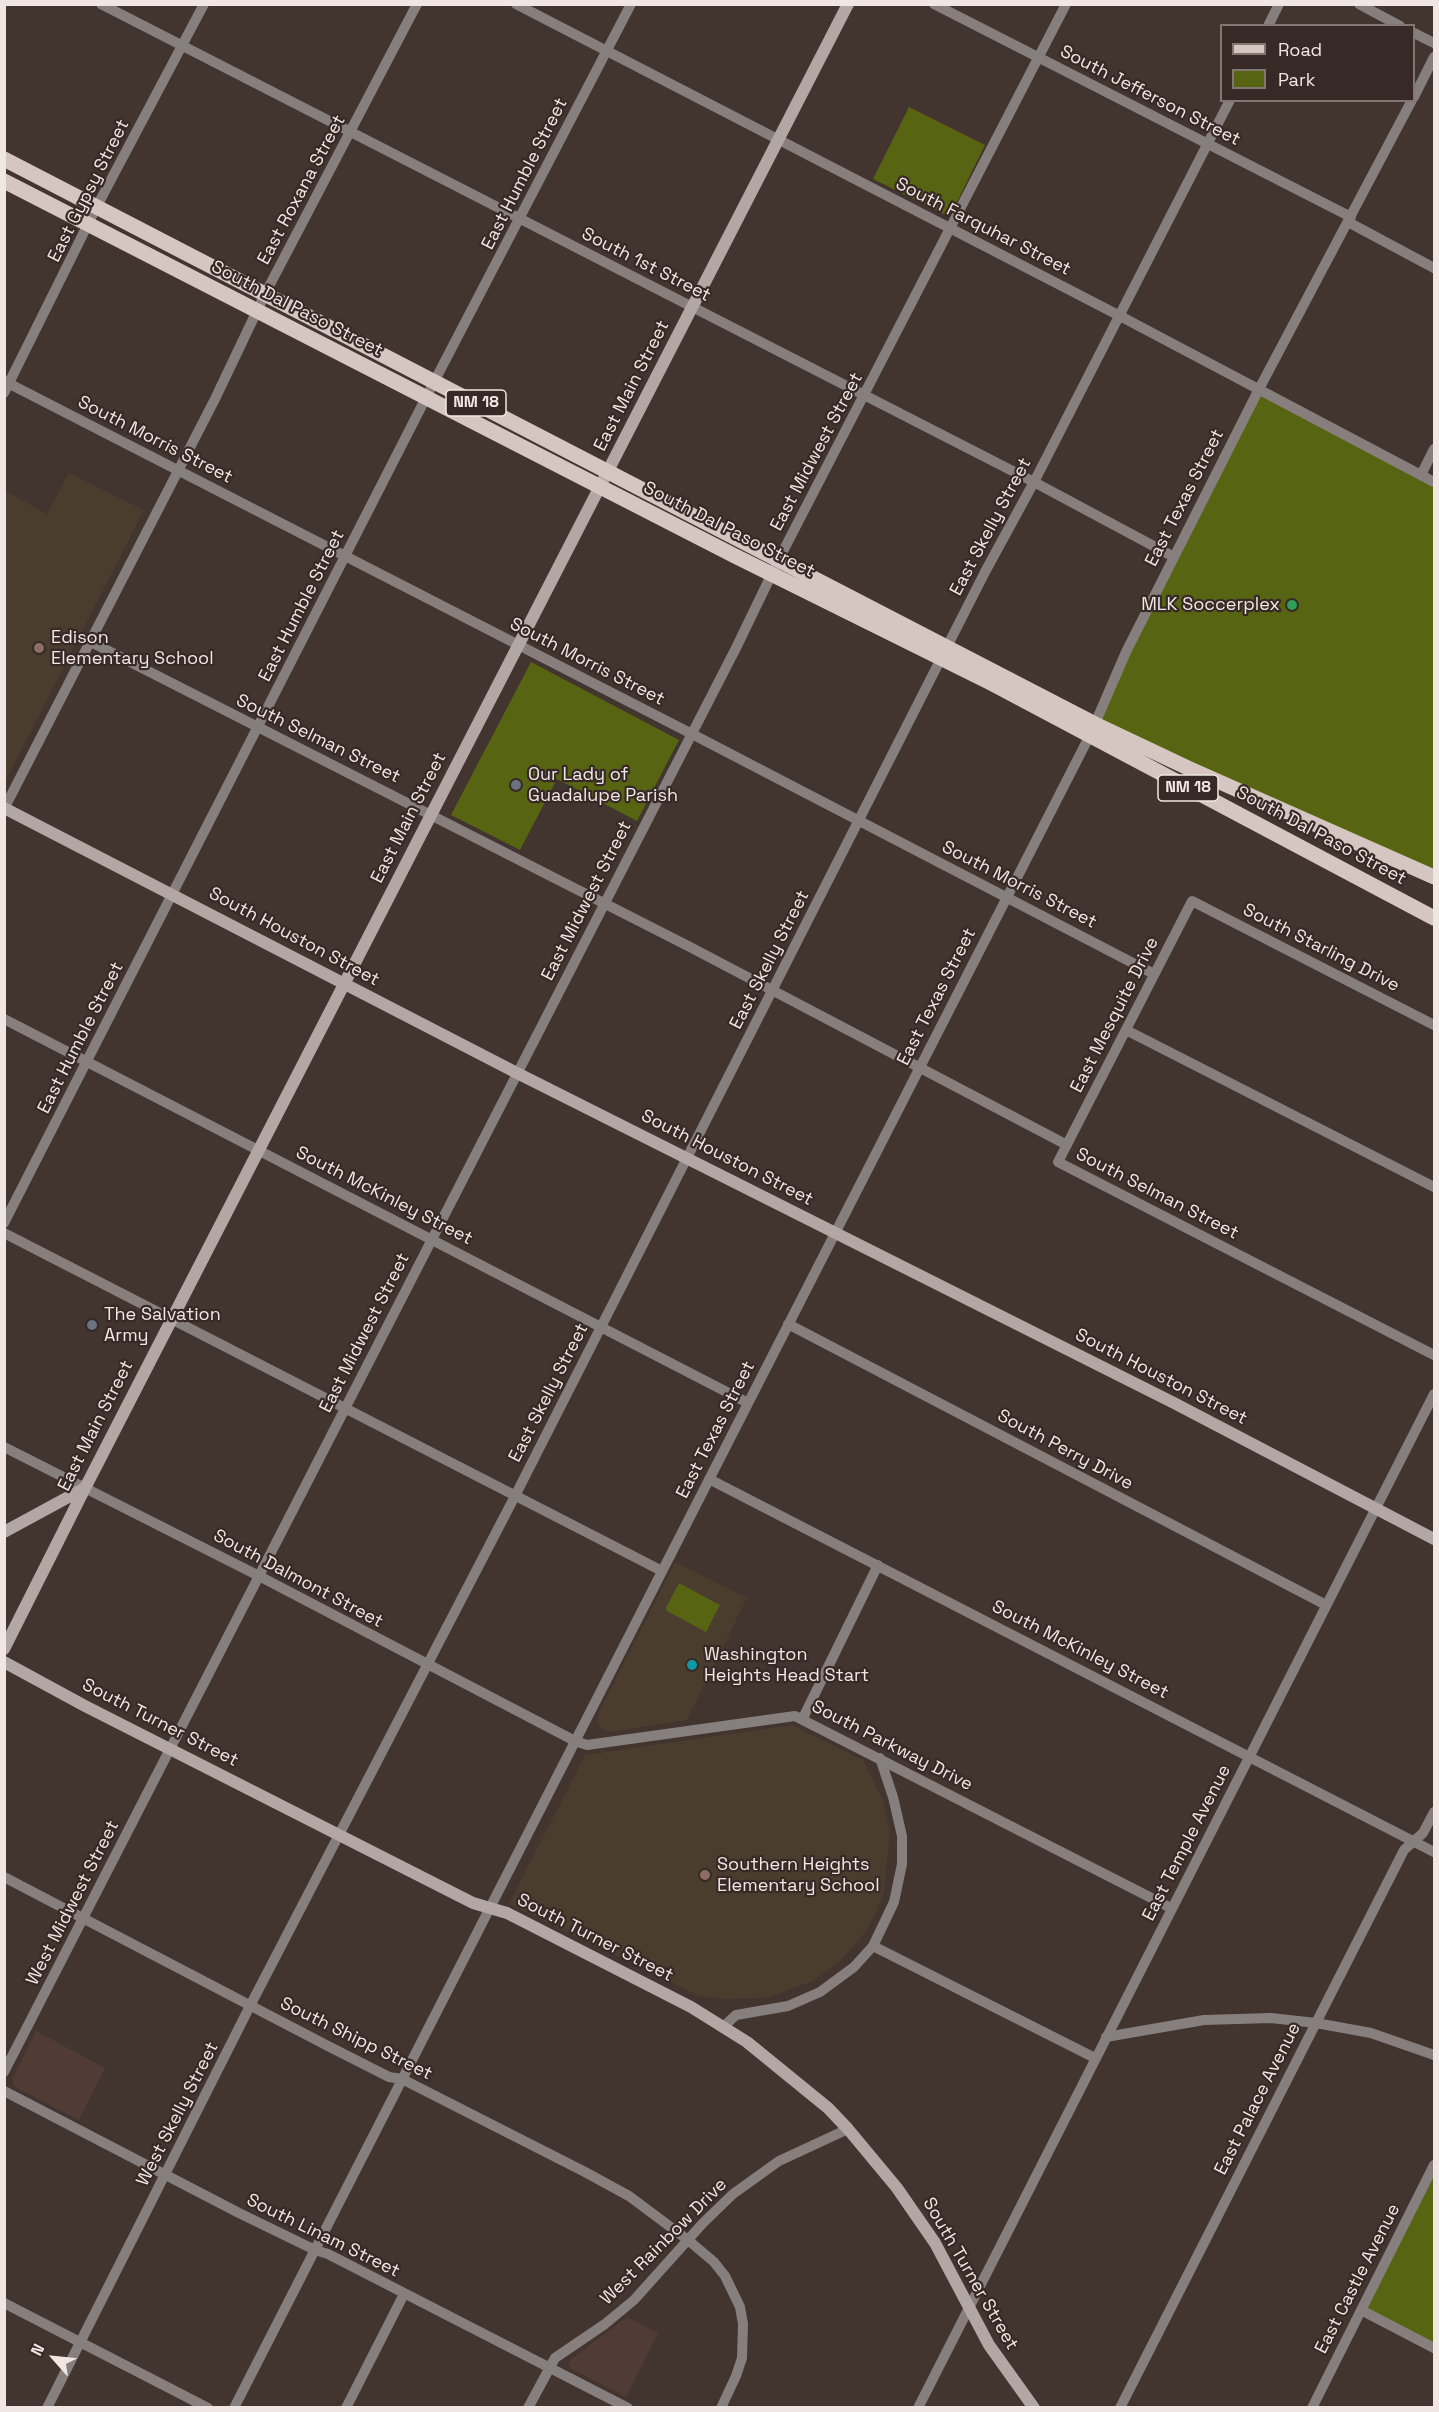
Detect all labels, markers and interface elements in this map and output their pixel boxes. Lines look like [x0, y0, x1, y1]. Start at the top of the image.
legend [1220, 24, 1415, 102]
text: Road [1278, 38, 1322, 61]
street label: South Jefferson Street [1056, 41, 1244, 151]
text: Park [1278, 68, 1315, 91]
street label: East Humble Street [477, 95, 573, 253]
street label: East Roxana Street [253, 112, 351, 268]
street label: East Gypsy Street [44, 116, 134, 266]
street label: South Farquhar Street [892, 173, 1074, 281]
street label: South 1st Street [578, 223, 714, 307]
street label: South Dal Paso Street [208, 256, 386, 362]
street label: East Main Street [590, 317, 674, 455]
street label: East Midwest Street [766, 369, 868, 535]
road number: NM 18 [446, 390, 506, 416]
street label: South Morris Street [74, 392, 236, 488]
street label: East Texas Street [1141, 426, 1229, 570]
street label: East Skelly Street [946, 454, 1036, 600]
street label: South Dal Paso Street [640, 477, 818, 583]
street label: East Humble Street [254, 527, 350, 685]
place label: MLK Soccerplex [1141, 594, 1280, 616]
marker: MLK Soccerplex [1285, 598, 1299, 612]
street label: South Morris Street [506, 614, 668, 710]
place label: Edison Elementary School [51, 627, 214, 670]
marker: Edison Elementary School [32, 641, 46, 655]
street label: South Selman Street [232, 690, 404, 788]
street label: East Main Street [367, 749, 451, 887]
place label: Our Lady of Guadalupe Parish [528, 764, 678, 806]
road number: NM 18 [1158, 775, 1218, 801]
marker: Our Lady of Guadalupe Parish [509, 778, 523, 792]
street label: South Dal Paso Street [1232, 782, 1410, 890]
street label: East Midwest Street [537, 818, 637, 984]
street label: South Morris Street [938, 837, 1100, 933]
street label: South Houston Street [205, 883, 383, 991]
street label: East Skelly Street [726, 887, 814, 1033]
street label: South Starling Drive [1239, 899, 1403, 997]
street label: East Texas Street [893, 925, 981, 1069]
street label: East Mesquite Drive [1066, 934, 1164, 1096]
street label: East Humble Street [33, 959, 129, 1117]
street label: South Houston Street [637, 1105, 817, 1211]
street label: South McKinley Street [292, 1142, 476, 1250]
street label: South Selman Street [1072, 1144, 1242, 1244]
street label: East Midwest Street [315, 1250, 415, 1416]
place label: The Salvation Army [104, 1304, 221, 1346]
marker: The Salvation Army [85, 1318, 99, 1332]
street label: East Skelly Street [505, 1320, 593, 1466]
street label: South Houston Street [1071, 1324, 1251, 1430]
street label: East Main Street [54, 1357, 138, 1495]
street label: East Texas Street [672, 1358, 760, 1502]
street label: South Perry Drive [993, 1405, 1137, 1495]
street label: South Dalmont Street [209, 1525, 387, 1633]
street label: South McKinley Street [988, 1596, 1172, 1704]
place label: Washington Heights Head Start [704, 1644, 869, 1686]
marker: Washington Heights Head Start [685, 1658, 699, 1672]
street label: South Turner Street [78, 1674, 242, 1772]
street label: South Parkway Drive [808, 1696, 976, 1796]
street label: East Temple Avenue [1138, 1761, 1236, 1925]
street label: West Midwest Street [22, 1817, 124, 1989]
place label: Southern Heights Elementary School [717, 1854, 880, 1896]
marker: Southern Heights Elementary School [698, 1868, 712, 1882]
street label: South Turner Street [513, 1889, 677, 1987]
street label: South Shipp Street [276, 1993, 436, 2085]
street label: East Palace Avenue [1210, 2019, 1306, 2179]
street label: West Skelly Street [132, 2038, 224, 2190]
street label: West Rainbow Drive [596, 2174, 732, 2310]
street label: South Linam Street [243, 2190, 403, 2282]
street label: South Turner Street [918, 2194, 1022, 2354]
street label: East Castle Avenue [1311, 2200, 1405, 2358]
north arrow [24, 2328, 84, 2388]
text: N [26, 2340, 49, 2359]

